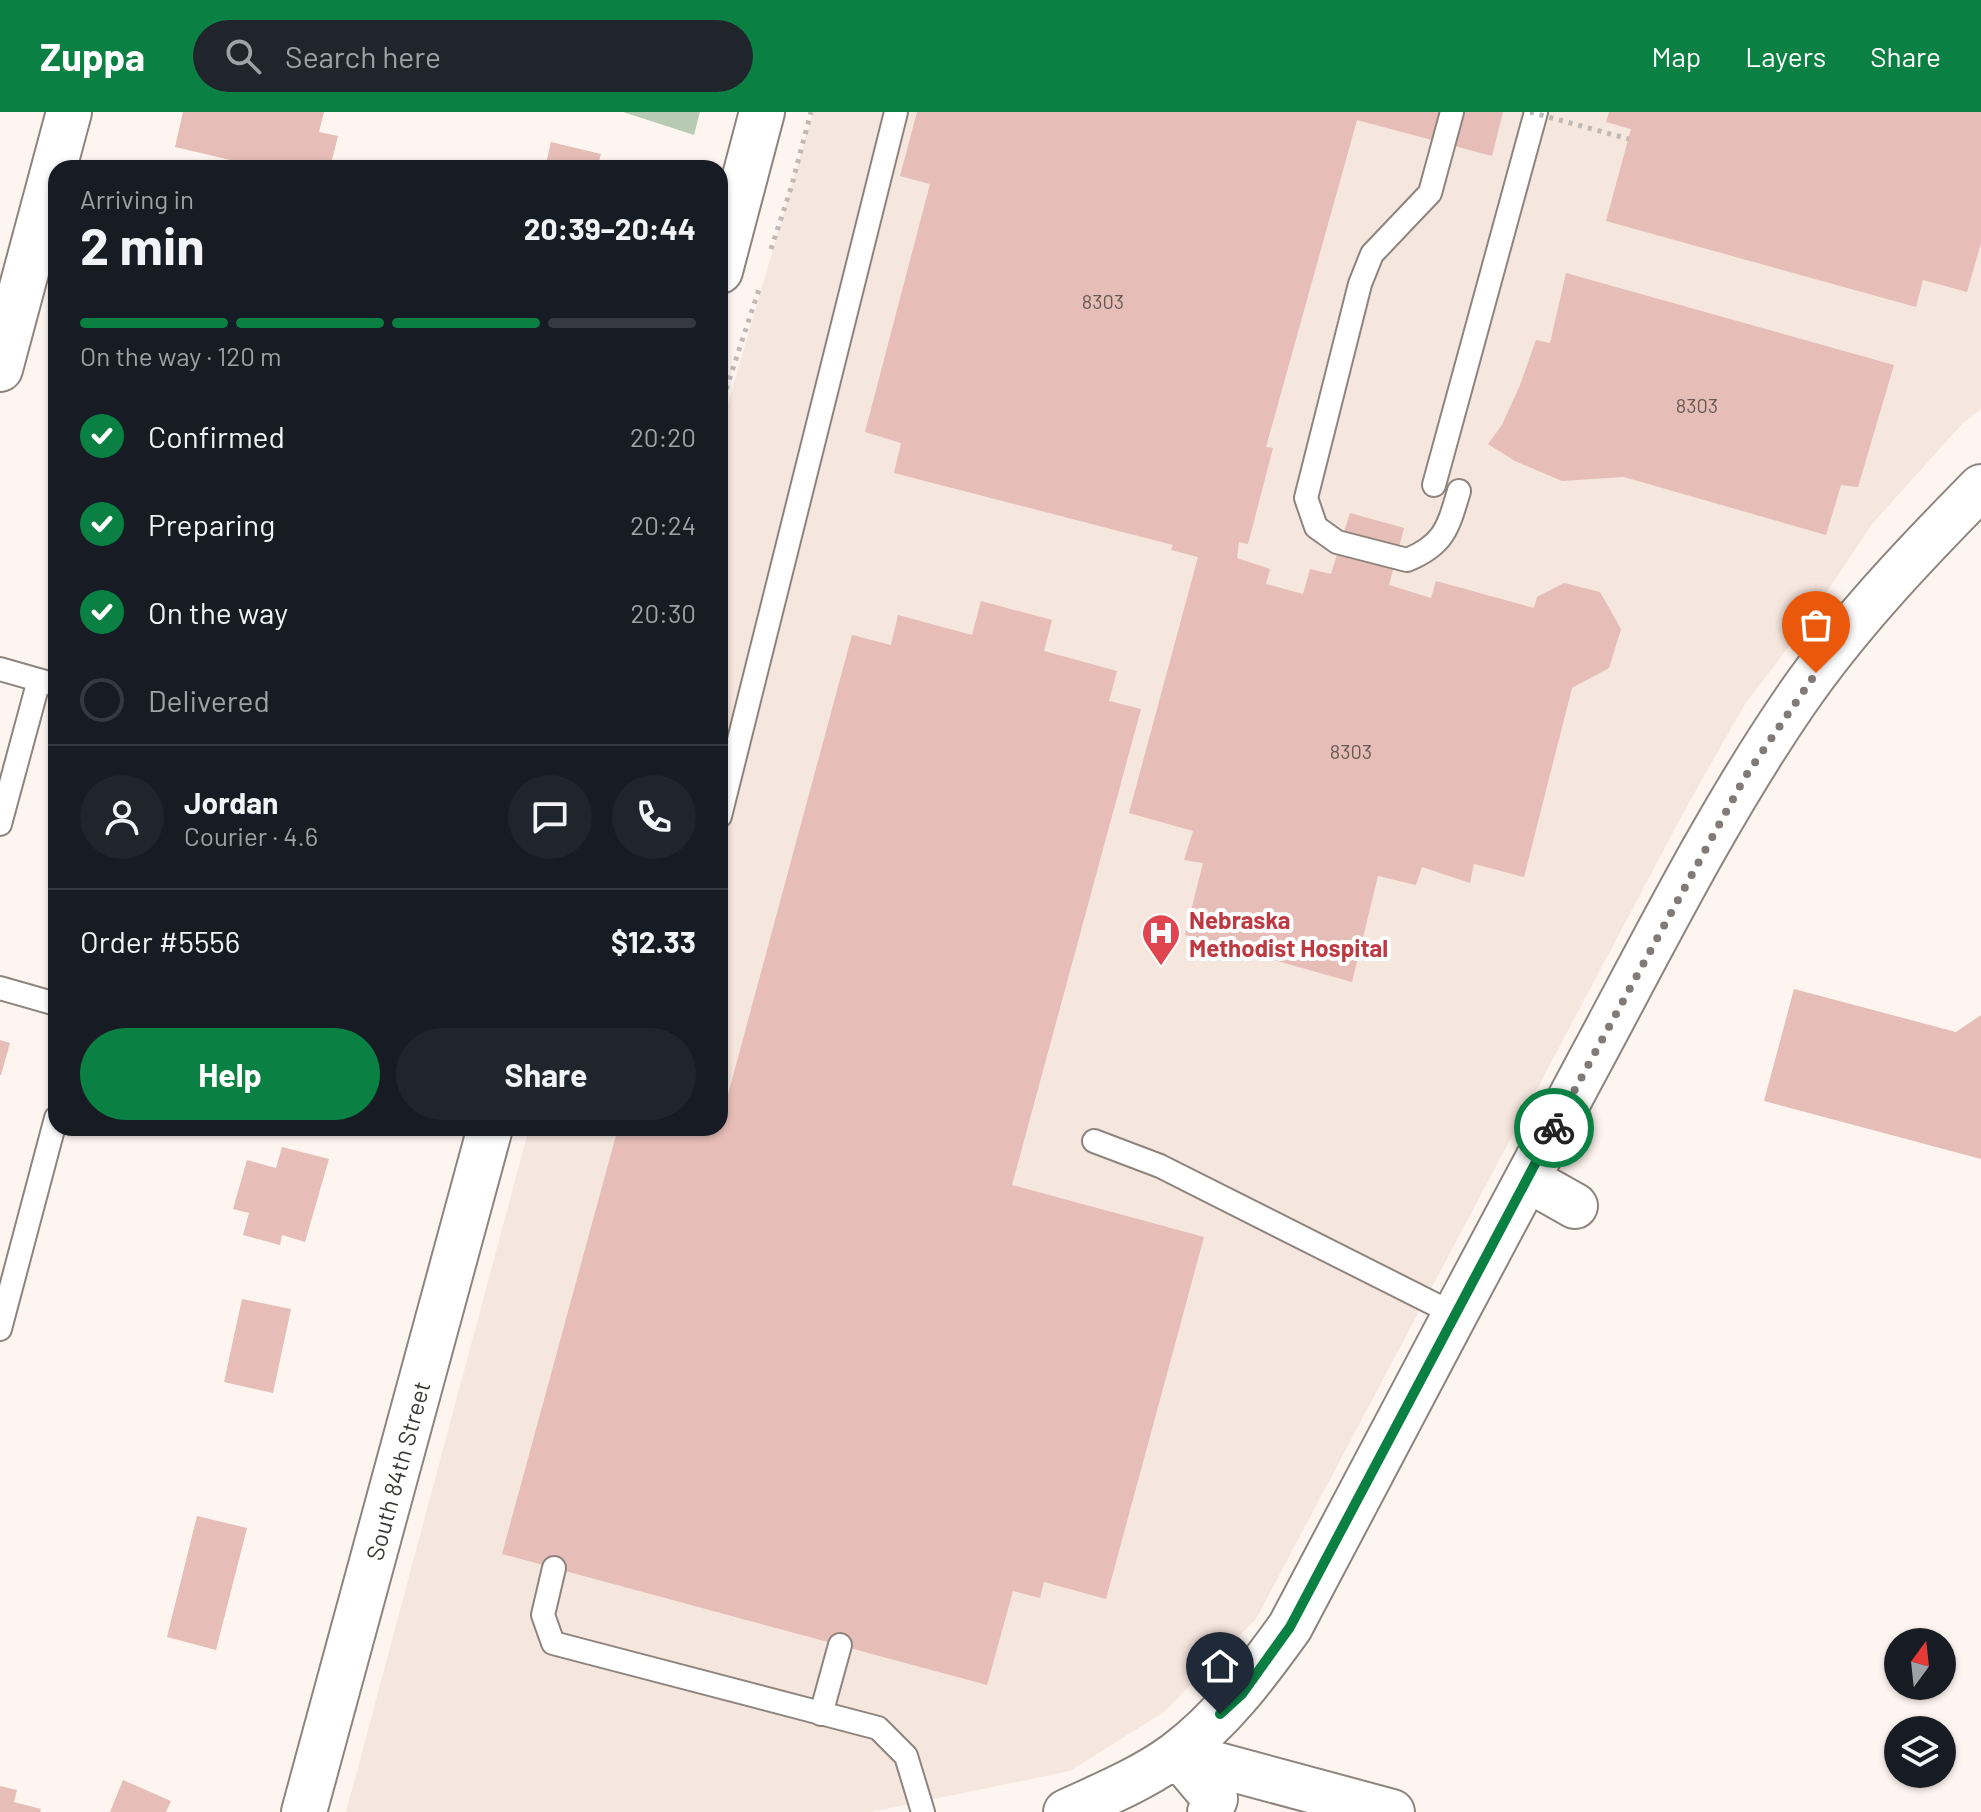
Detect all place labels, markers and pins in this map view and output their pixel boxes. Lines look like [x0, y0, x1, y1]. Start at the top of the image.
pin [1782, 591, 1850, 673]
place label: Nebraska Methodist Hospital [1189, 905, 1388, 962]
hospital icon: Nebraska Methodist Hospital [1140, 912, 1182, 967]
pin [1186, 1632, 1254, 1714]

